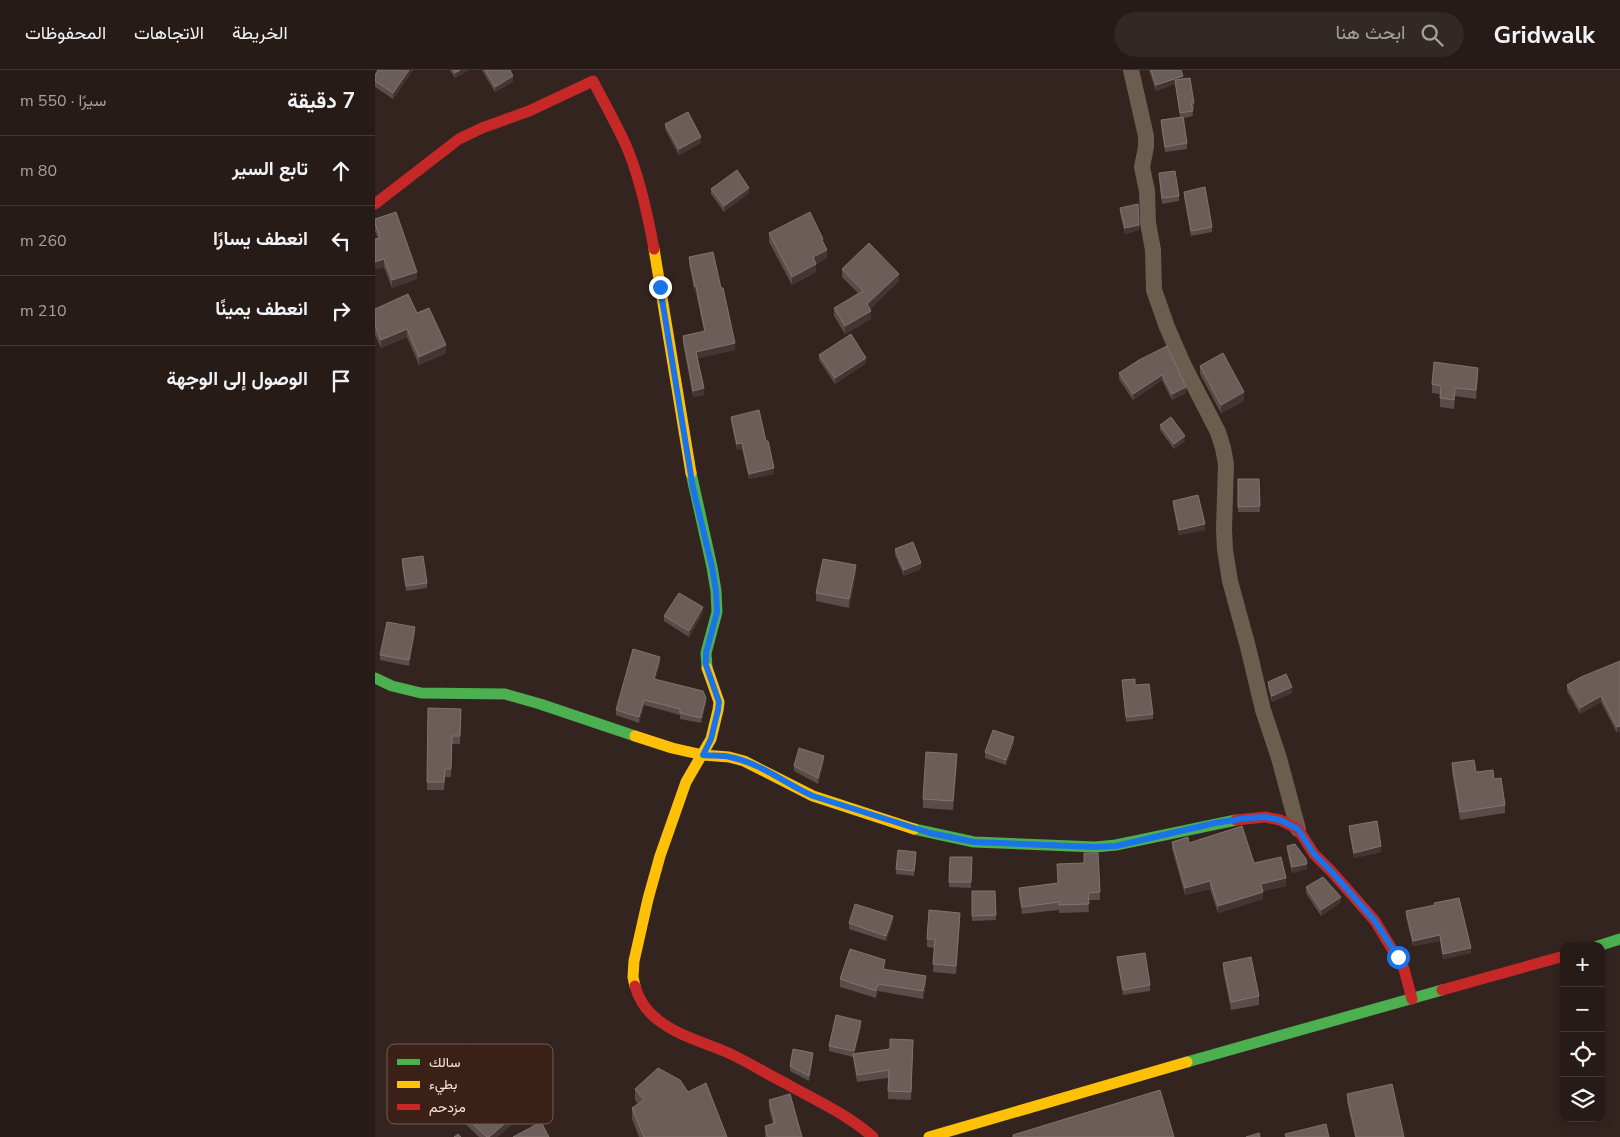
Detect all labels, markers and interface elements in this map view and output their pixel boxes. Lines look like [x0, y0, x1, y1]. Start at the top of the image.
search box [1114, 12, 1464, 57]
text: Gridwalk [1494, 19, 1595, 51]
text: ابحث هنا [1335, 20, 1406, 46]
text: المحفوظات [25, 21, 106, 45]
text: الاتجاهات [134, 21, 204, 45]
text: الخريطة [232, 21, 288, 45]
icon: search [1418, 21, 1446, 49]
text: 7 دقيقة [287, 87, 355, 115]
text: سيرًا · 550 m [20, 90, 106, 112]
text: تابع السير [232, 156, 308, 182]
icon: ahead [327, 157, 355, 185]
text: 80 m [20, 160, 57, 182]
text: انعطف يسارًا [213, 226, 308, 252]
icon: left [327, 227, 355, 255]
text: 260 m [20, 230, 67, 252]
route end [649, 276, 672, 299]
text: انعطف يمينًا [215, 296, 308, 322]
icon: right [327, 297, 355, 325]
text: 210 m [20, 300, 67, 322]
text: الوصول إلى الوجهة [166, 366, 308, 392]
icon: arrive [327, 367, 355, 395]
map controls [1560, 942, 1605, 1122]
button: + [1560, 942, 1605, 987]
route start [1387, 946, 1410, 969]
button: − [1560, 987, 1605, 1032]
button: locate [1560, 1032, 1605, 1077]
legend [387, 1044, 553, 1124]
text: سالك [429, 1053, 460, 1072]
text: بطيء [429, 1075, 457, 1096]
button: layers [1560, 1077, 1605, 1122]
text: مزدحم [429, 1098, 466, 1117]

